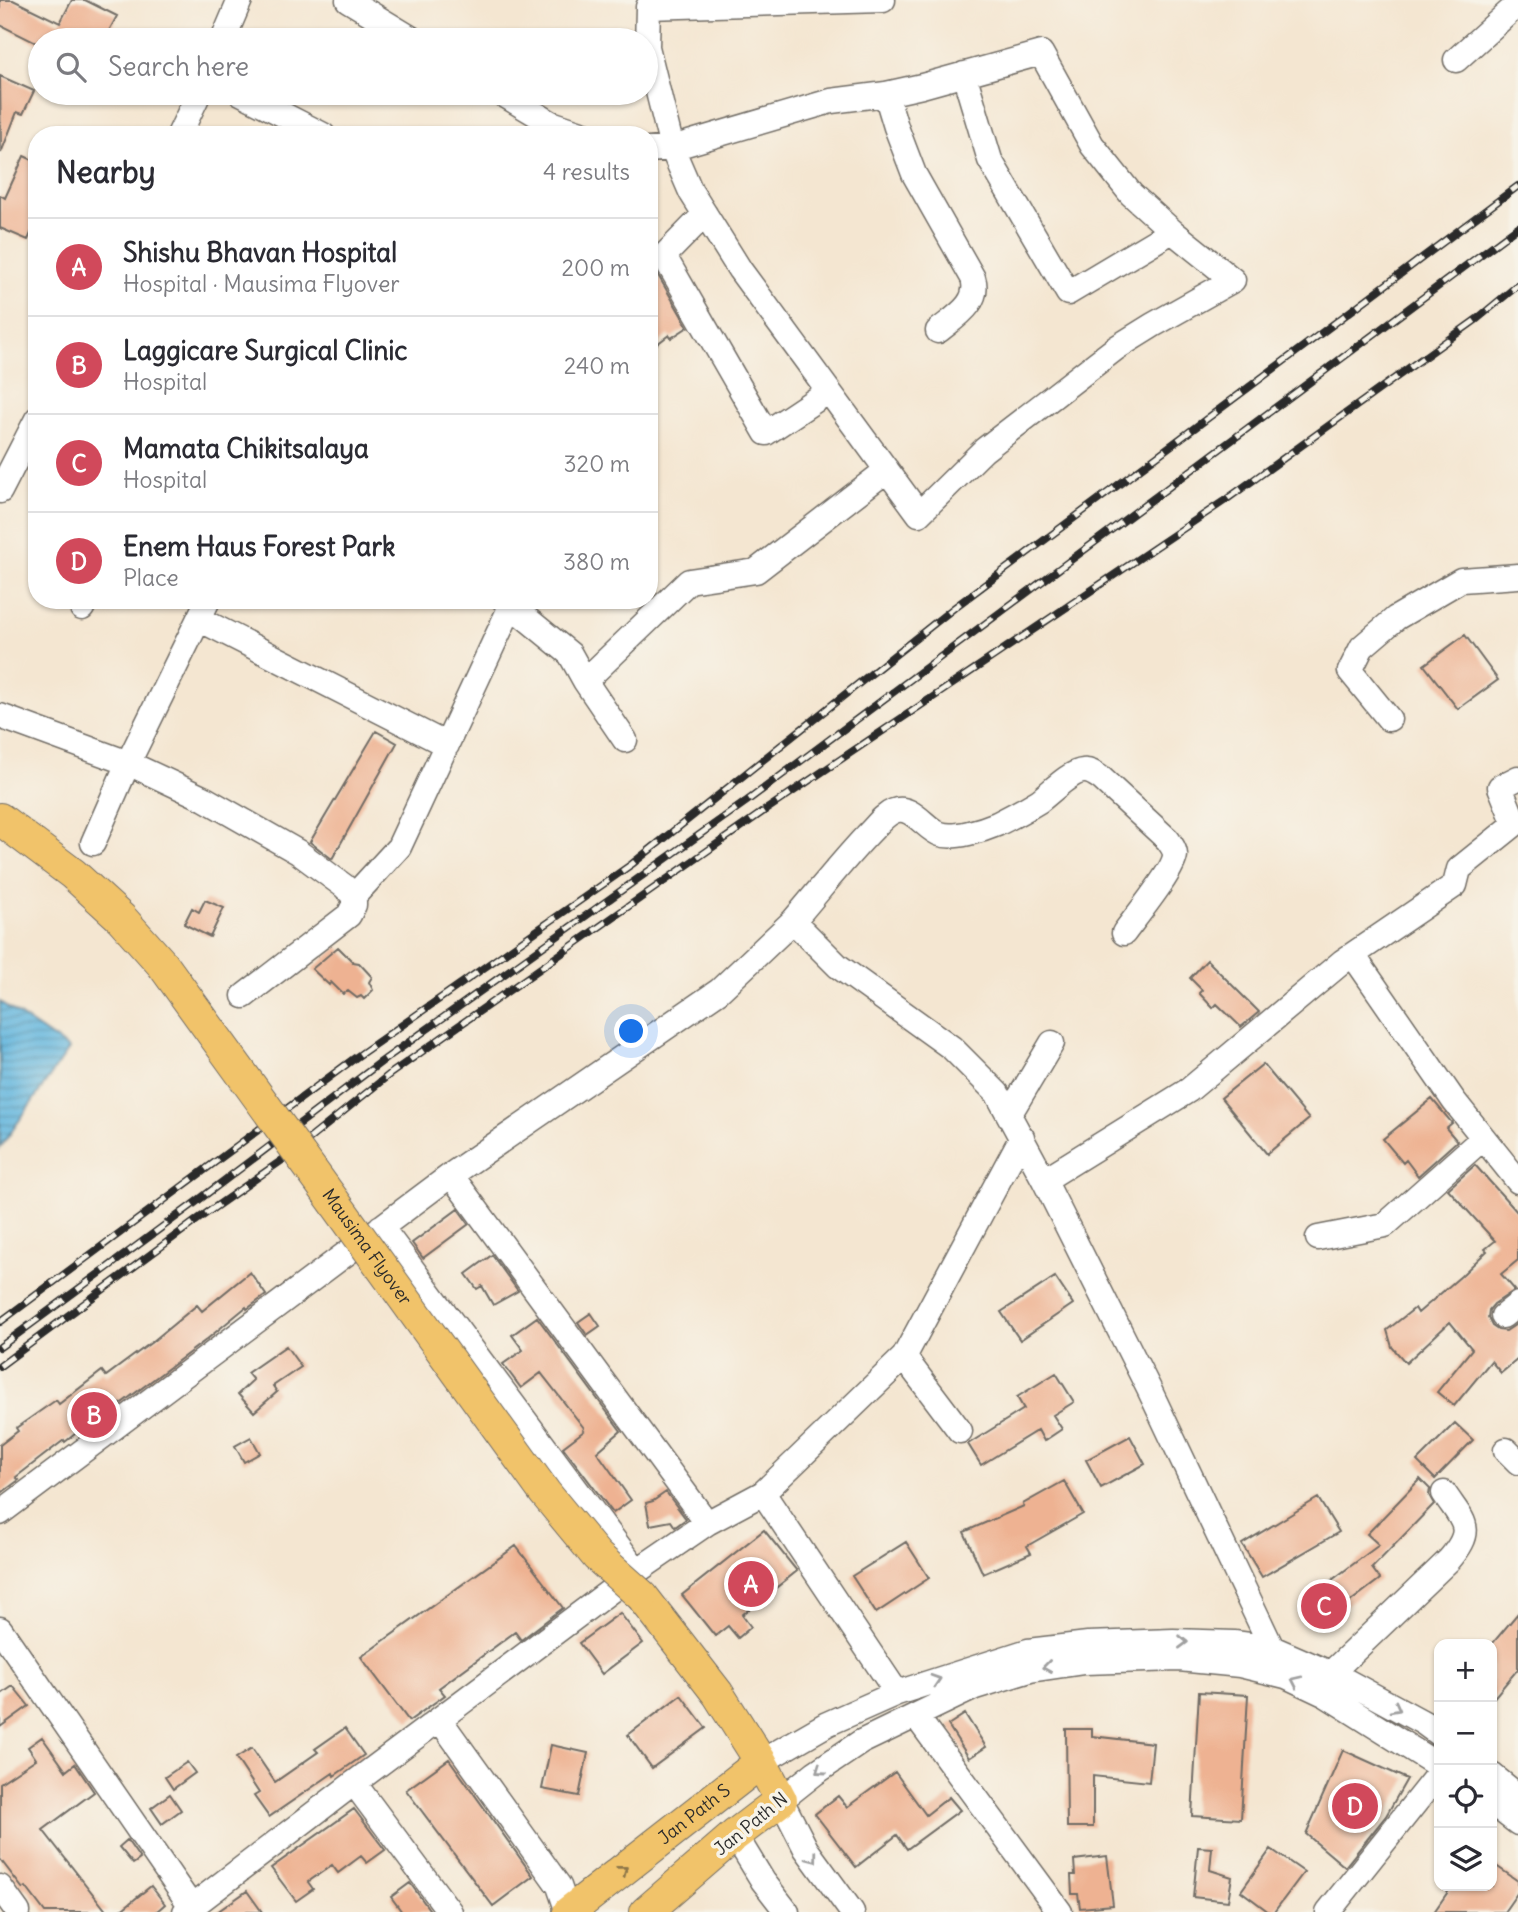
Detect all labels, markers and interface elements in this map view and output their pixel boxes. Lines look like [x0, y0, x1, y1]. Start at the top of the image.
search box [28, 28, 658, 105]
icon: search [52, 48, 90, 86]
text: Search here [108, 50, 249, 83]
text: Nearby [56, 153, 156, 191]
text: 4 results [543, 157, 630, 186]
text: Shishu Bhavan Hospital [123, 236, 397, 269]
text: A [72, 253, 86, 282]
text: 200 m [561, 253, 630, 282]
text: Hospital · Mausima Flyover [123, 269, 400, 298]
text: Laggicare Surgical Clinic [123, 334, 408, 367]
text: B [71, 351, 87, 380]
text: 240 m [564, 351, 630, 380]
text: Hospital [123, 367, 207, 396]
text: Mamata Chikitsalaya [123, 432, 369, 465]
text: C [71, 449, 87, 478]
text: 320 m [564, 449, 630, 478]
text: Hospital [123, 465, 207, 494]
text: Enem Haus Forest Park [123, 530, 395, 563]
text: D [71, 547, 87, 576]
text: 380 m [563, 547, 630, 576]
text: Place [123, 563, 179, 592]
your location [614, 1014, 648, 1048]
street label: Mausima Flyover [318, 1184, 418, 1310]
pin: B [71, 1389, 117, 1441]
pin: A [728, 1558, 774, 1610]
pin: C [1301, 1580, 1347, 1632]
one-way arrow [1178, 1634, 1188, 1650]
map controls [1434, 1639, 1497, 1891]
button: + [1434, 1639, 1497, 1702]
one-way arrow [1042, 1659, 1053, 1674]
one-way arrow [929, 1674, 941, 1689]
one-way arrow [1291, 1675, 1303, 1689]
one-way arrow [1389, 1700, 1401, 1713]
button: − [1434, 1702, 1497, 1765]
one-way arrow [815, 1762, 828, 1774]
button: locate [1434, 1765, 1497, 1828]
street label: Jan Path S [653, 1778, 735, 1849]
pin: D [1332, 1780, 1378, 1832]
street label: Jan Path N [709, 1787, 792, 1860]
button: layers [1434, 1828, 1497, 1891]
one-way arrow [805, 1850, 818, 1863]
one-way arrow [616, 1866, 628, 1879]

